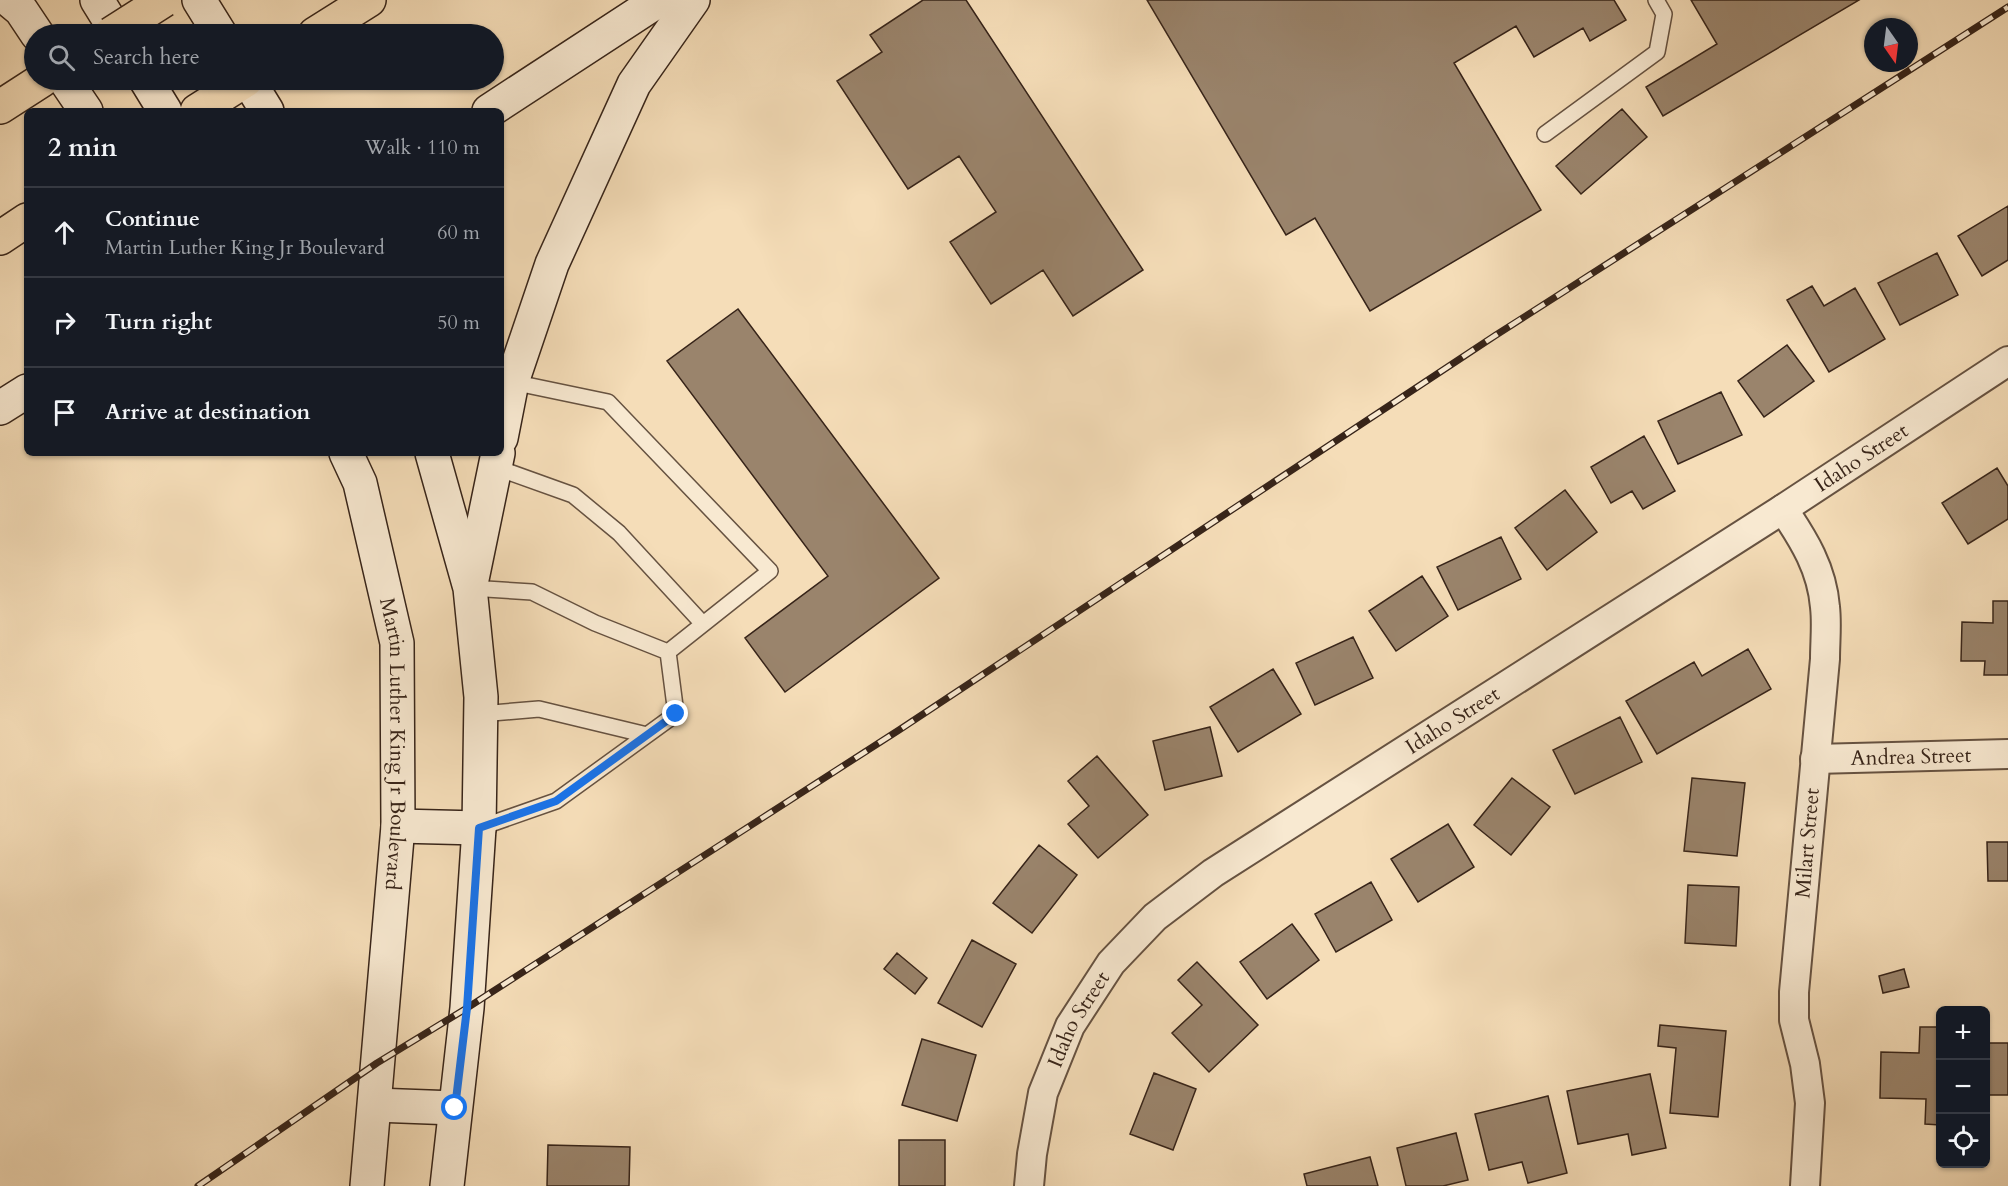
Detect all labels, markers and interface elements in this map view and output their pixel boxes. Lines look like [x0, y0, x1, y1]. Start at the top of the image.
north arrow [1864, 18, 1918, 72]
search box [24, 24, 504, 90]
icon: search [45, 41, 78, 74]
text: Search here [93, 42, 200, 72]
text: 2 min [48, 130, 117, 165]
text: Walk · 110 m [365, 134, 480, 161]
text: Continue [105, 204, 200, 234]
icon: ahead [48, 216, 81, 249]
text: 60 m [437, 219, 480, 246]
text: Martin Luther King Jr Boulevard [105, 234, 385, 261]
icon: right [48, 306, 81, 339]
text: Turn right [105, 307, 212, 337]
text: 50 m [437, 309, 480, 336]
icon: arrive [48, 396, 81, 429]
text: Arrive at destination [105, 397, 310, 427]
street label: Idaho Street [1809, 416, 1914, 499]
street label: Martin Luther King Jr Boulevard [372, 595, 412, 892]
street label: Idaho Street [1400, 679, 1506, 761]
route end [662, 700, 688, 726]
street label: Andrea Street [1850, 741, 1972, 773]
street label: Milart Street [1788, 786, 1827, 899]
street label: Idaho Street [1041, 965, 1117, 1072]
map controls [1936, 1006, 1990, 1168]
button: + [1936, 1006, 1990, 1060]
button: − [1936, 1060, 1990, 1114]
route start [441, 1094, 467, 1120]
button: locate [1936, 1114, 1990, 1168]

